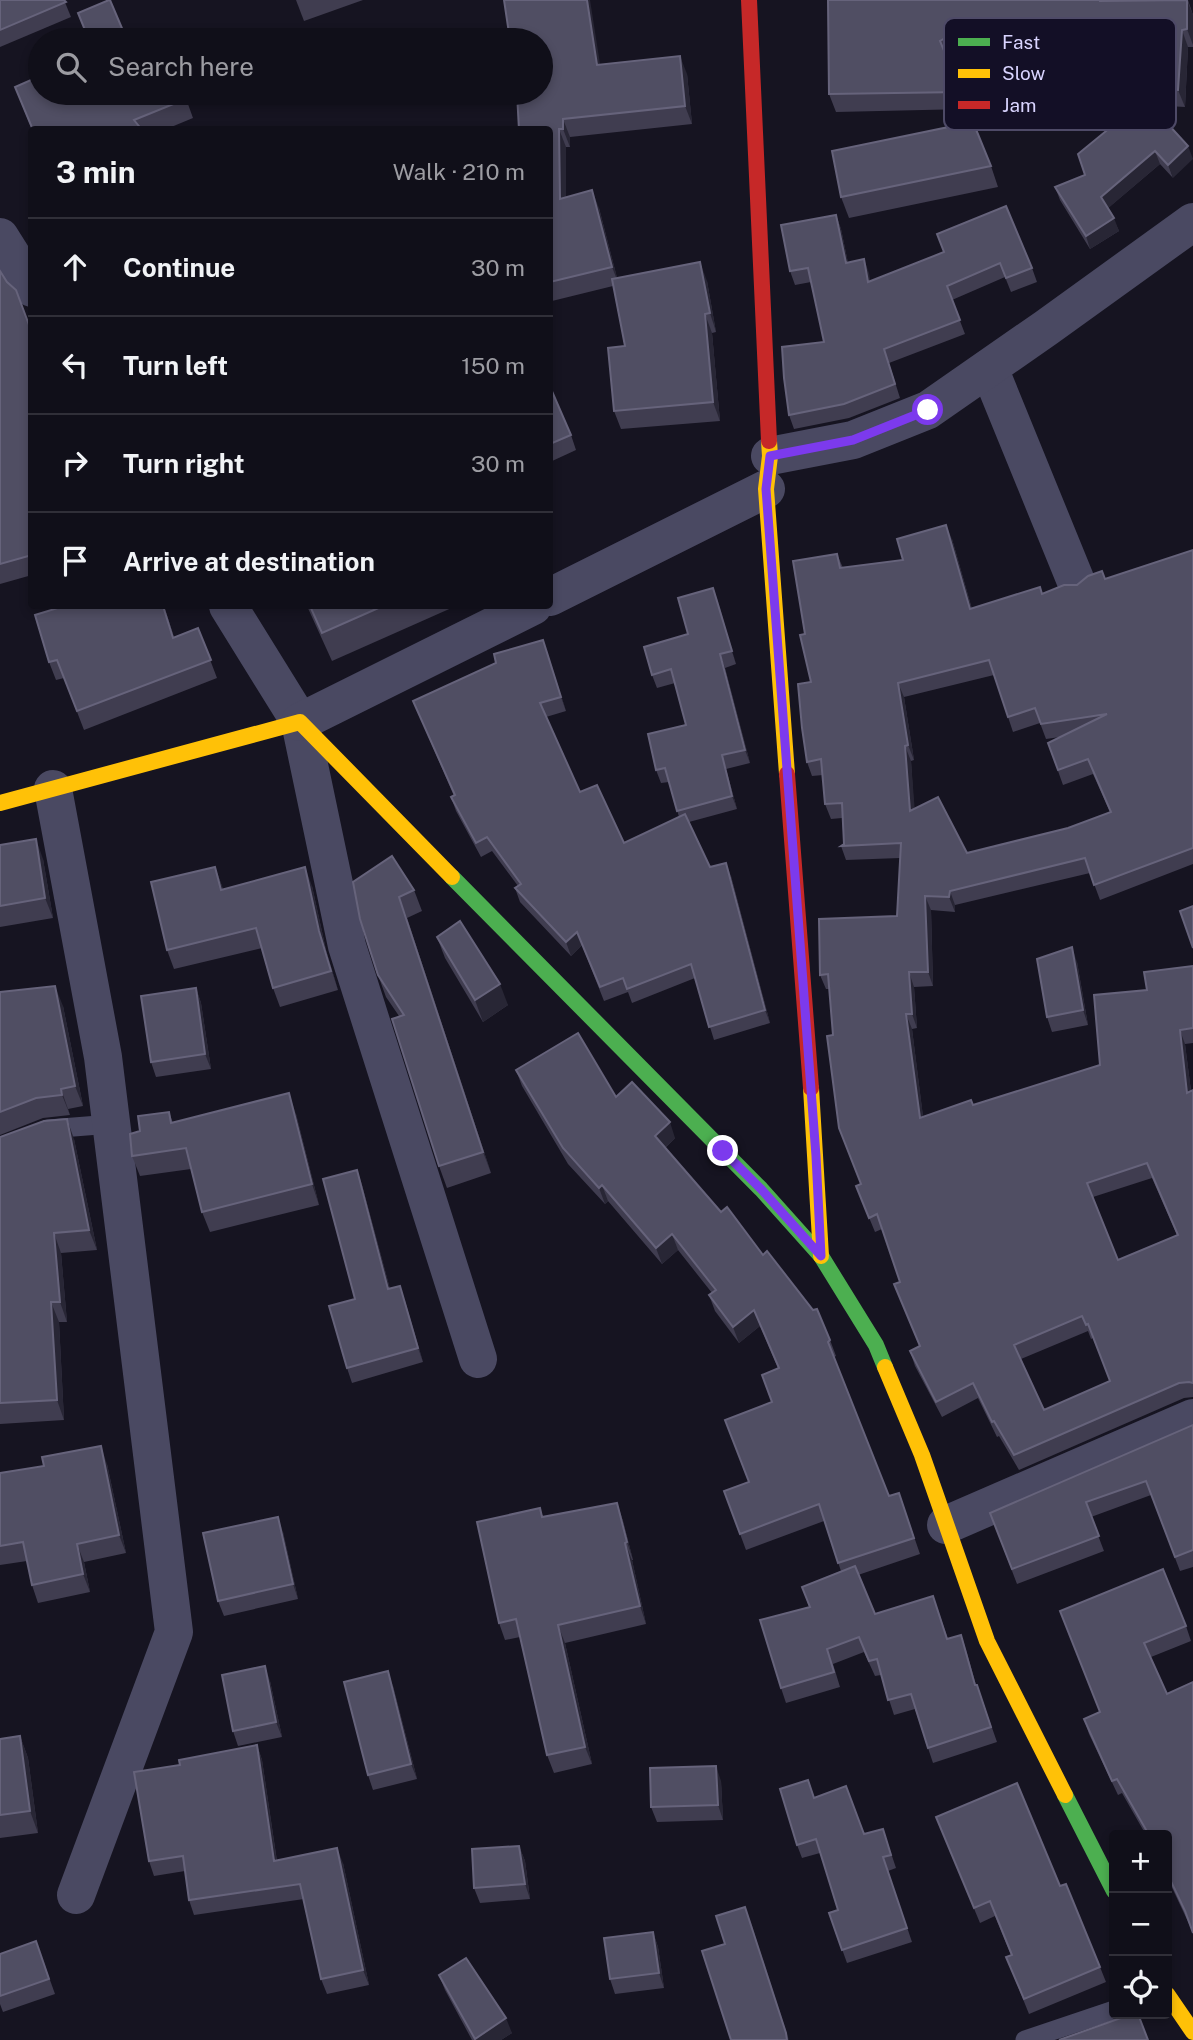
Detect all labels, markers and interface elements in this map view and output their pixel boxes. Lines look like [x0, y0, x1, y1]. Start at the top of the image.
legend [944, 18, 1176, 130]
search box [28, 28, 553, 105]
text: Fast [1002, 31, 1040, 53]
icon: search [52, 48, 90, 86]
text: Search here [108, 51, 254, 82]
text: Slow [1002, 62, 1046, 84]
text: Jam [1002, 94, 1036, 116]
text: 3 min [56, 154, 135, 190]
text: Walk · 210 m [393, 158, 525, 185]
icon: ahead [56, 248, 94, 286]
text: Continue [123, 252, 235, 283]
text: 30 m [471, 254, 525, 281]
icon: left [56, 346, 94, 384]
text: Turn left [123, 350, 228, 381]
text: 150 m [461, 352, 525, 379]
route start [912, 394, 943, 425]
icon: right [56, 444, 94, 482]
text: Turn right [123, 448, 245, 479]
text: 30 m [471, 450, 525, 477]
icon: arrive [56, 542, 94, 580]
text: Arrive at destination [123, 546, 375, 577]
route end [707, 1135, 738, 1166]
map controls [1109, 1830, 1172, 2019]
button: + [1109, 1830, 1172, 1893]
button: − [1109, 1893, 1172, 1956]
button: locate [1109, 1956, 1172, 2019]

